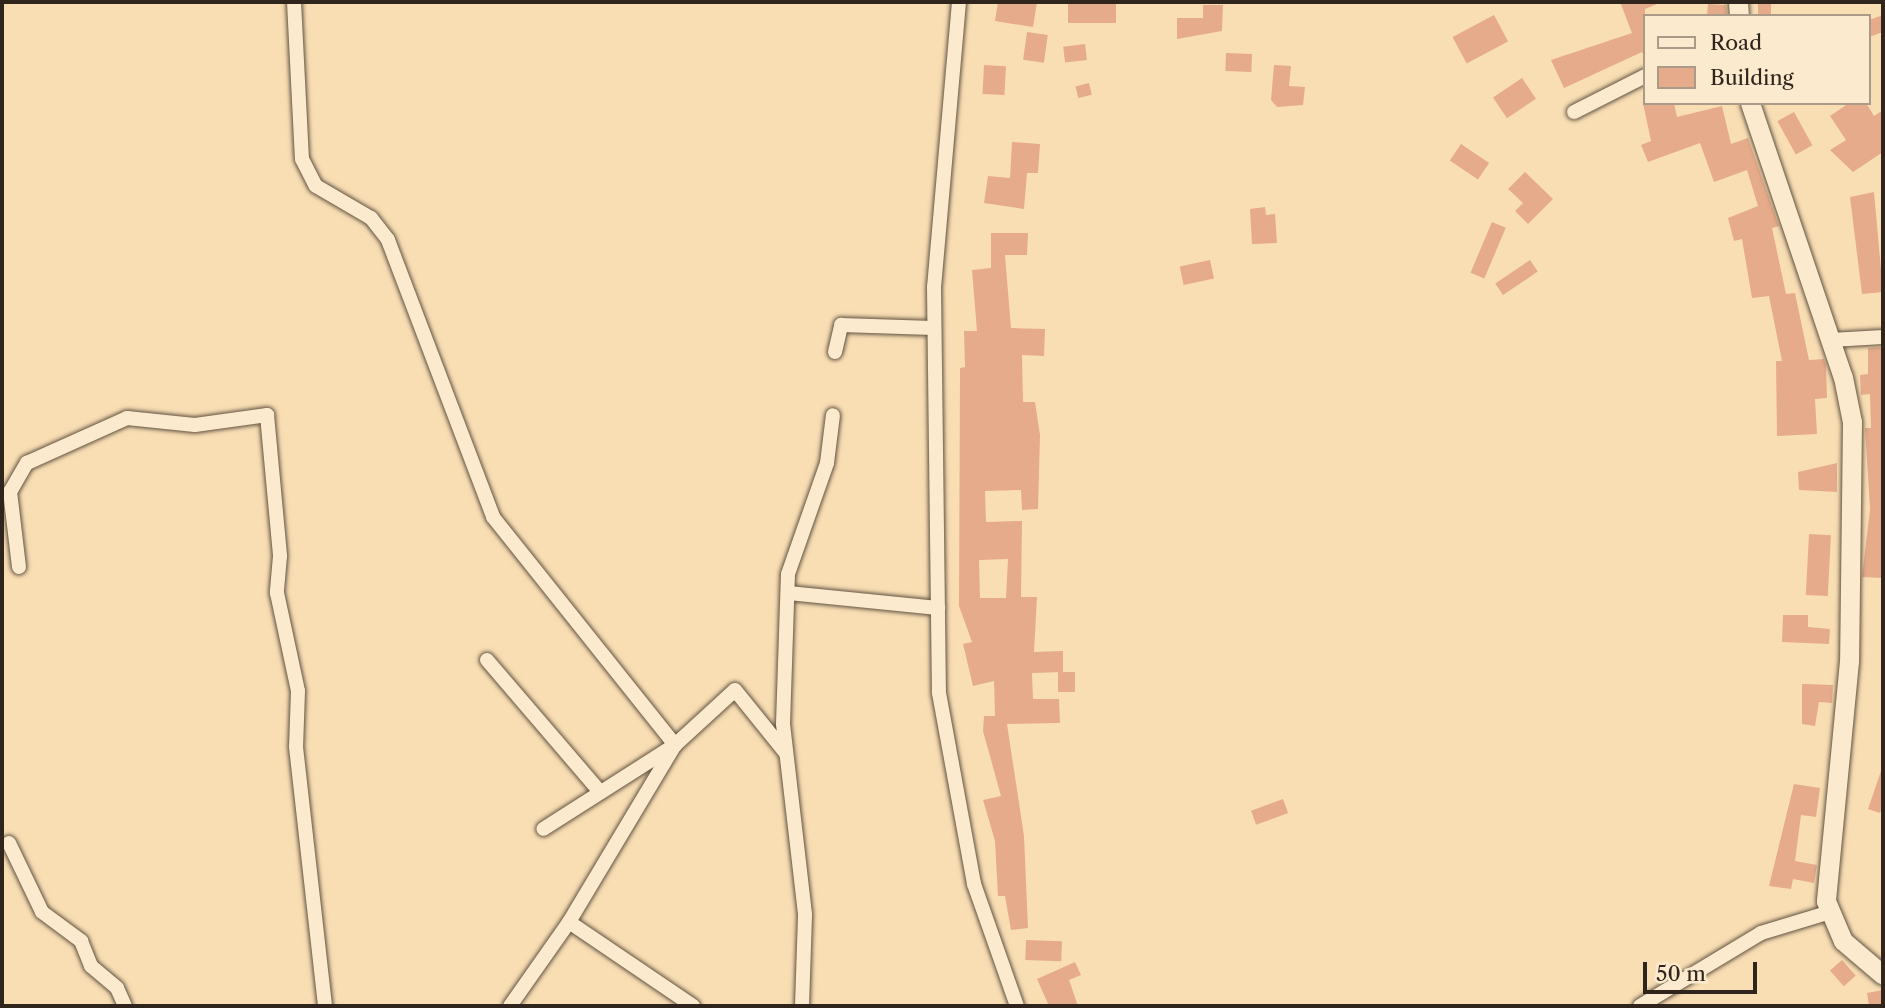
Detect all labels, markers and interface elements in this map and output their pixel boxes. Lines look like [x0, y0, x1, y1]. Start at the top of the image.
legend [1644, 14, 1871, 105]
text: Road [1710, 30, 1762, 55]
text: Building [1710, 65, 1794, 90]
scale bar [1647, 948, 1761, 992]
text: 50 m [1656, 961, 1706, 986]

